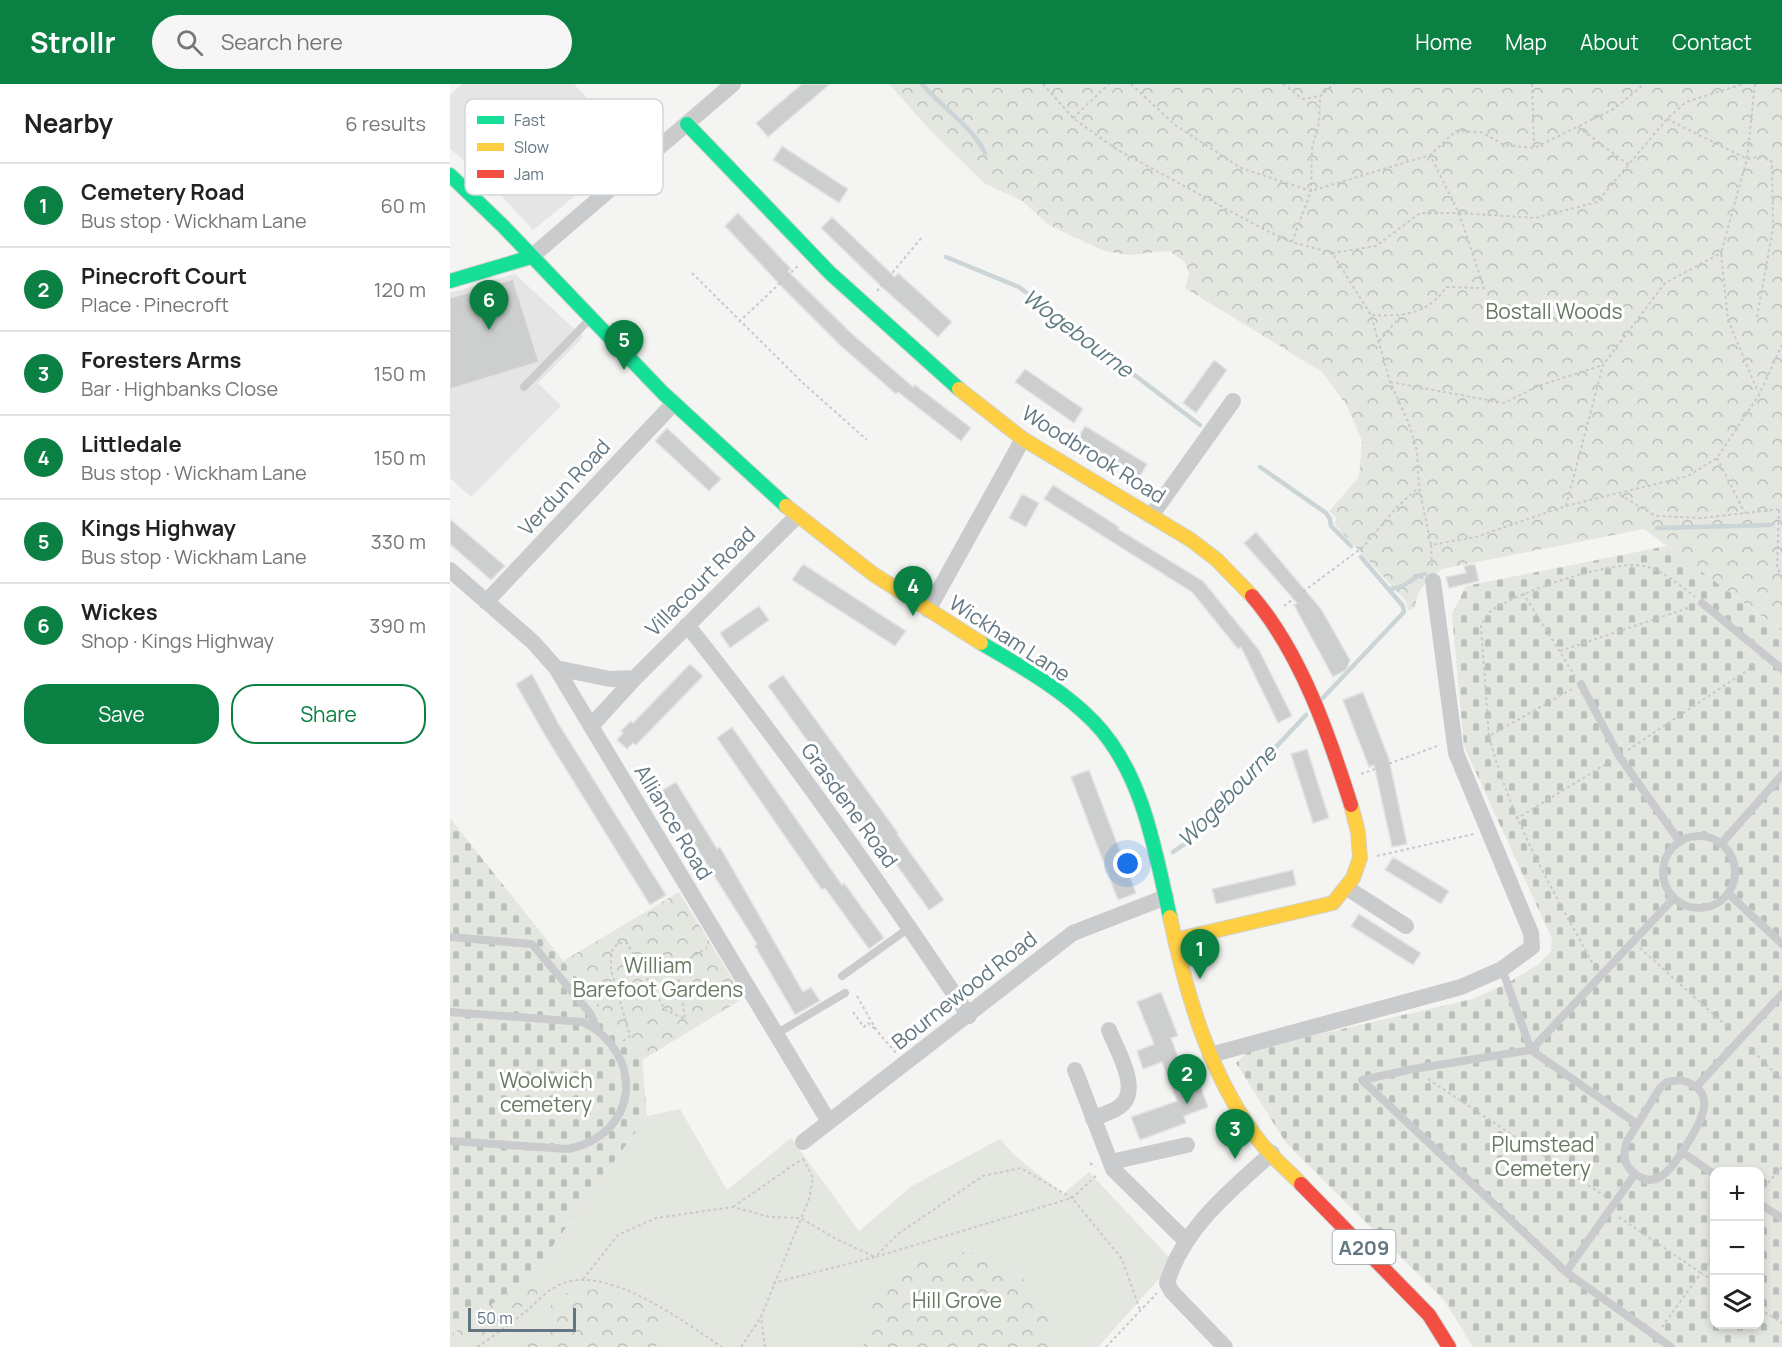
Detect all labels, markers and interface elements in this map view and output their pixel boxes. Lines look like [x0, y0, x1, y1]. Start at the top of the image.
search box [152, 15, 572, 69]
text: Strollr [30, 23, 116, 61]
icon: search [173, 26, 206, 59]
text: Search here [221, 27, 343, 57]
text: Home [1415, 28, 1472, 56]
text: Map [1505, 28, 1547, 56]
text: About [1580, 28, 1639, 56]
text: Contact [1672, 28, 1752, 56]
legend [465, 99, 663, 195]
text: Nearby [24, 105, 113, 141]
text: Fast [514, 109, 545, 131]
text: 6 results [345, 110, 426, 137]
text: Slow [514, 136, 549, 158]
text: Jam [514, 163, 544, 185]
text: Cemetery Road [81, 177, 245, 207]
text: 1 [39, 192, 48, 219]
text: 60 m [380, 192, 426, 219]
text: Bus stop · Wickham Lane [81, 207, 307, 234]
text: Pinecroft Court [81, 261, 247, 291]
text: 2 [38, 276, 49, 303]
text: 120 m [374, 276, 426, 303]
pin: 6 [470, 280, 508, 330]
water label: Wogebourne [1017, 282, 1140, 385]
text: Place · Pinecroft [81, 291, 229, 318]
park label: Bostall Woods [1486, 297, 1623, 325]
pin: 5 [604, 320, 644, 370]
text: Foresters Arms [81, 345, 242, 375]
text: 3 [38, 360, 49, 387]
text: 150 m [373, 360, 426, 387]
text: Bar · Highbanks Close [81, 375, 278, 402]
street label: Woodbrook Road [1017, 398, 1171, 510]
text: Littledale [81, 429, 182, 459]
street label: Verdun Road [512, 433, 616, 541]
text: 4 [37, 444, 50, 471]
text: 150 m [373, 444, 426, 471]
text: Bus stop · Wickham Lane [81, 459, 307, 486]
text: Kings Highway [81, 513, 236, 543]
street label: Villacourt Road [639, 520, 761, 642]
text: 5 [38, 528, 49, 555]
text: 330 m [371, 528, 426, 555]
text: Bus stop · Wickham Lane [81, 543, 307, 570]
pin: 4 [894, 566, 932, 616]
street label: Wickham Lane [944, 588, 1076, 688]
text: Wickes [81, 597, 158, 627]
text: 6 [37, 612, 50, 639]
text: 390 m [369, 612, 426, 639]
text: Shop · Kings Highway [81, 627, 274, 654]
button: Save [24, 684, 219, 744]
button: Share [231, 684, 426, 744]
street label: Grasdene Road [795, 737, 905, 873]
water label: Wogebourne [1171, 738, 1284, 854]
street label: Alliance Road [629, 759, 719, 885]
your location [1113, 849, 1142, 878]
street label: Bournewood Road [886, 925, 1042, 1055]
pin: 1 [1180, 930, 1220, 979]
park label: William Barefoot Gardens [573, 951, 743, 1003]
pin: 2 [1168, 1054, 1206, 1104]
park label: Woolwich cemetery [499, 1066, 593, 1118]
pin: 3 [1216, 1110, 1254, 1159]
park label: Plumstead Cemetery [1491, 1130, 1595, 1182]
map controls [1710, 1167, 1764, 1329]
button: + [1710, 1167, 1764, 1221]
button: − [1710, 1221, 1764, 1275]
road number: A209 [1332, 1230, 1396, 1264]
button: layers [1710, 1275, 1764, 1329]
park label: Hill Grove [912, 1286, 1002, 1314]
scale bar [468, 1305, 576, 1332]
text: 50 m [477, 1307, 513, 1329]

